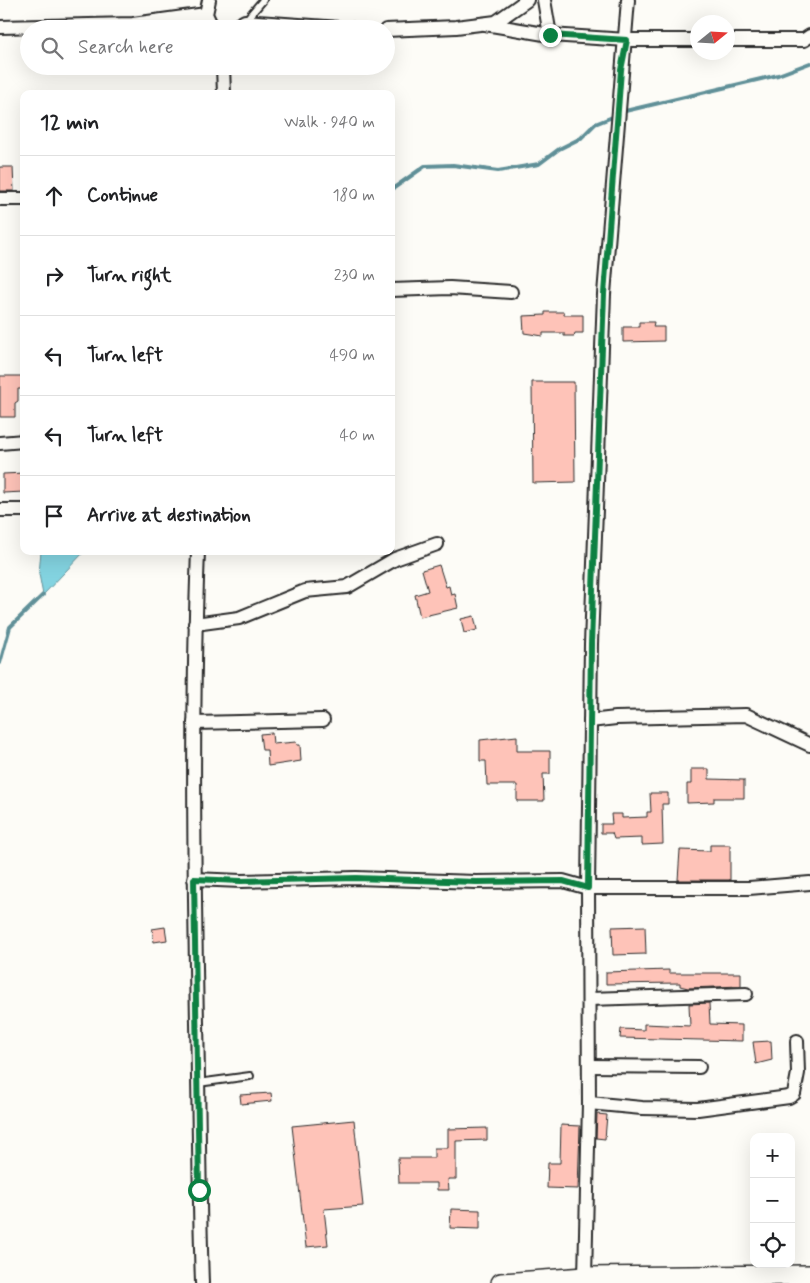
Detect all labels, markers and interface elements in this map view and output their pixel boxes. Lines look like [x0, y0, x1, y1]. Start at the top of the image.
north arrow [690, 15, 735, 60]
search box [20, 20, 395, 75]
route end [539, 24, 562, 47]
icon: search [38, 34, 66, 62]
text: Search here [78, 35, 174, 60]
text: 12 min [40, 109, 99, 137]
text: Walk · 940 m [284, 112, 375, 133]
icon: ahead [40, 182, 68, 210]
text: Continue [87, 183, 158, 208]
text: 180 m [332, 185, 375, 206]
icon: right [40, 262, 68, 290]
text: Turn right [87, 263, 171, 288]
text: 230 m [334, 265, 375, 286]
icon: left [40, 342, 68, 370]
text: Turn left [87, 343, 163, 368]
text: 490 m [329, 345, 375, 366]
icon: left [40, 422, 68, 450]
text: Turn left [87, 423, 163, 448]
text: 40 m [339, 425, 375, 446]
icon: arrive [40, 502, 68, 530]
text: Arrive at destination [87, 503, 251, 528]
map controls [750, 1133, 795, 1268]
button: + [750, 1133, 795, 1178]
button: − [750, 1178, 795, 1223]
route start [188, 1179, 211, 1202]
button: locate [750, 1223, 795, 1268]

